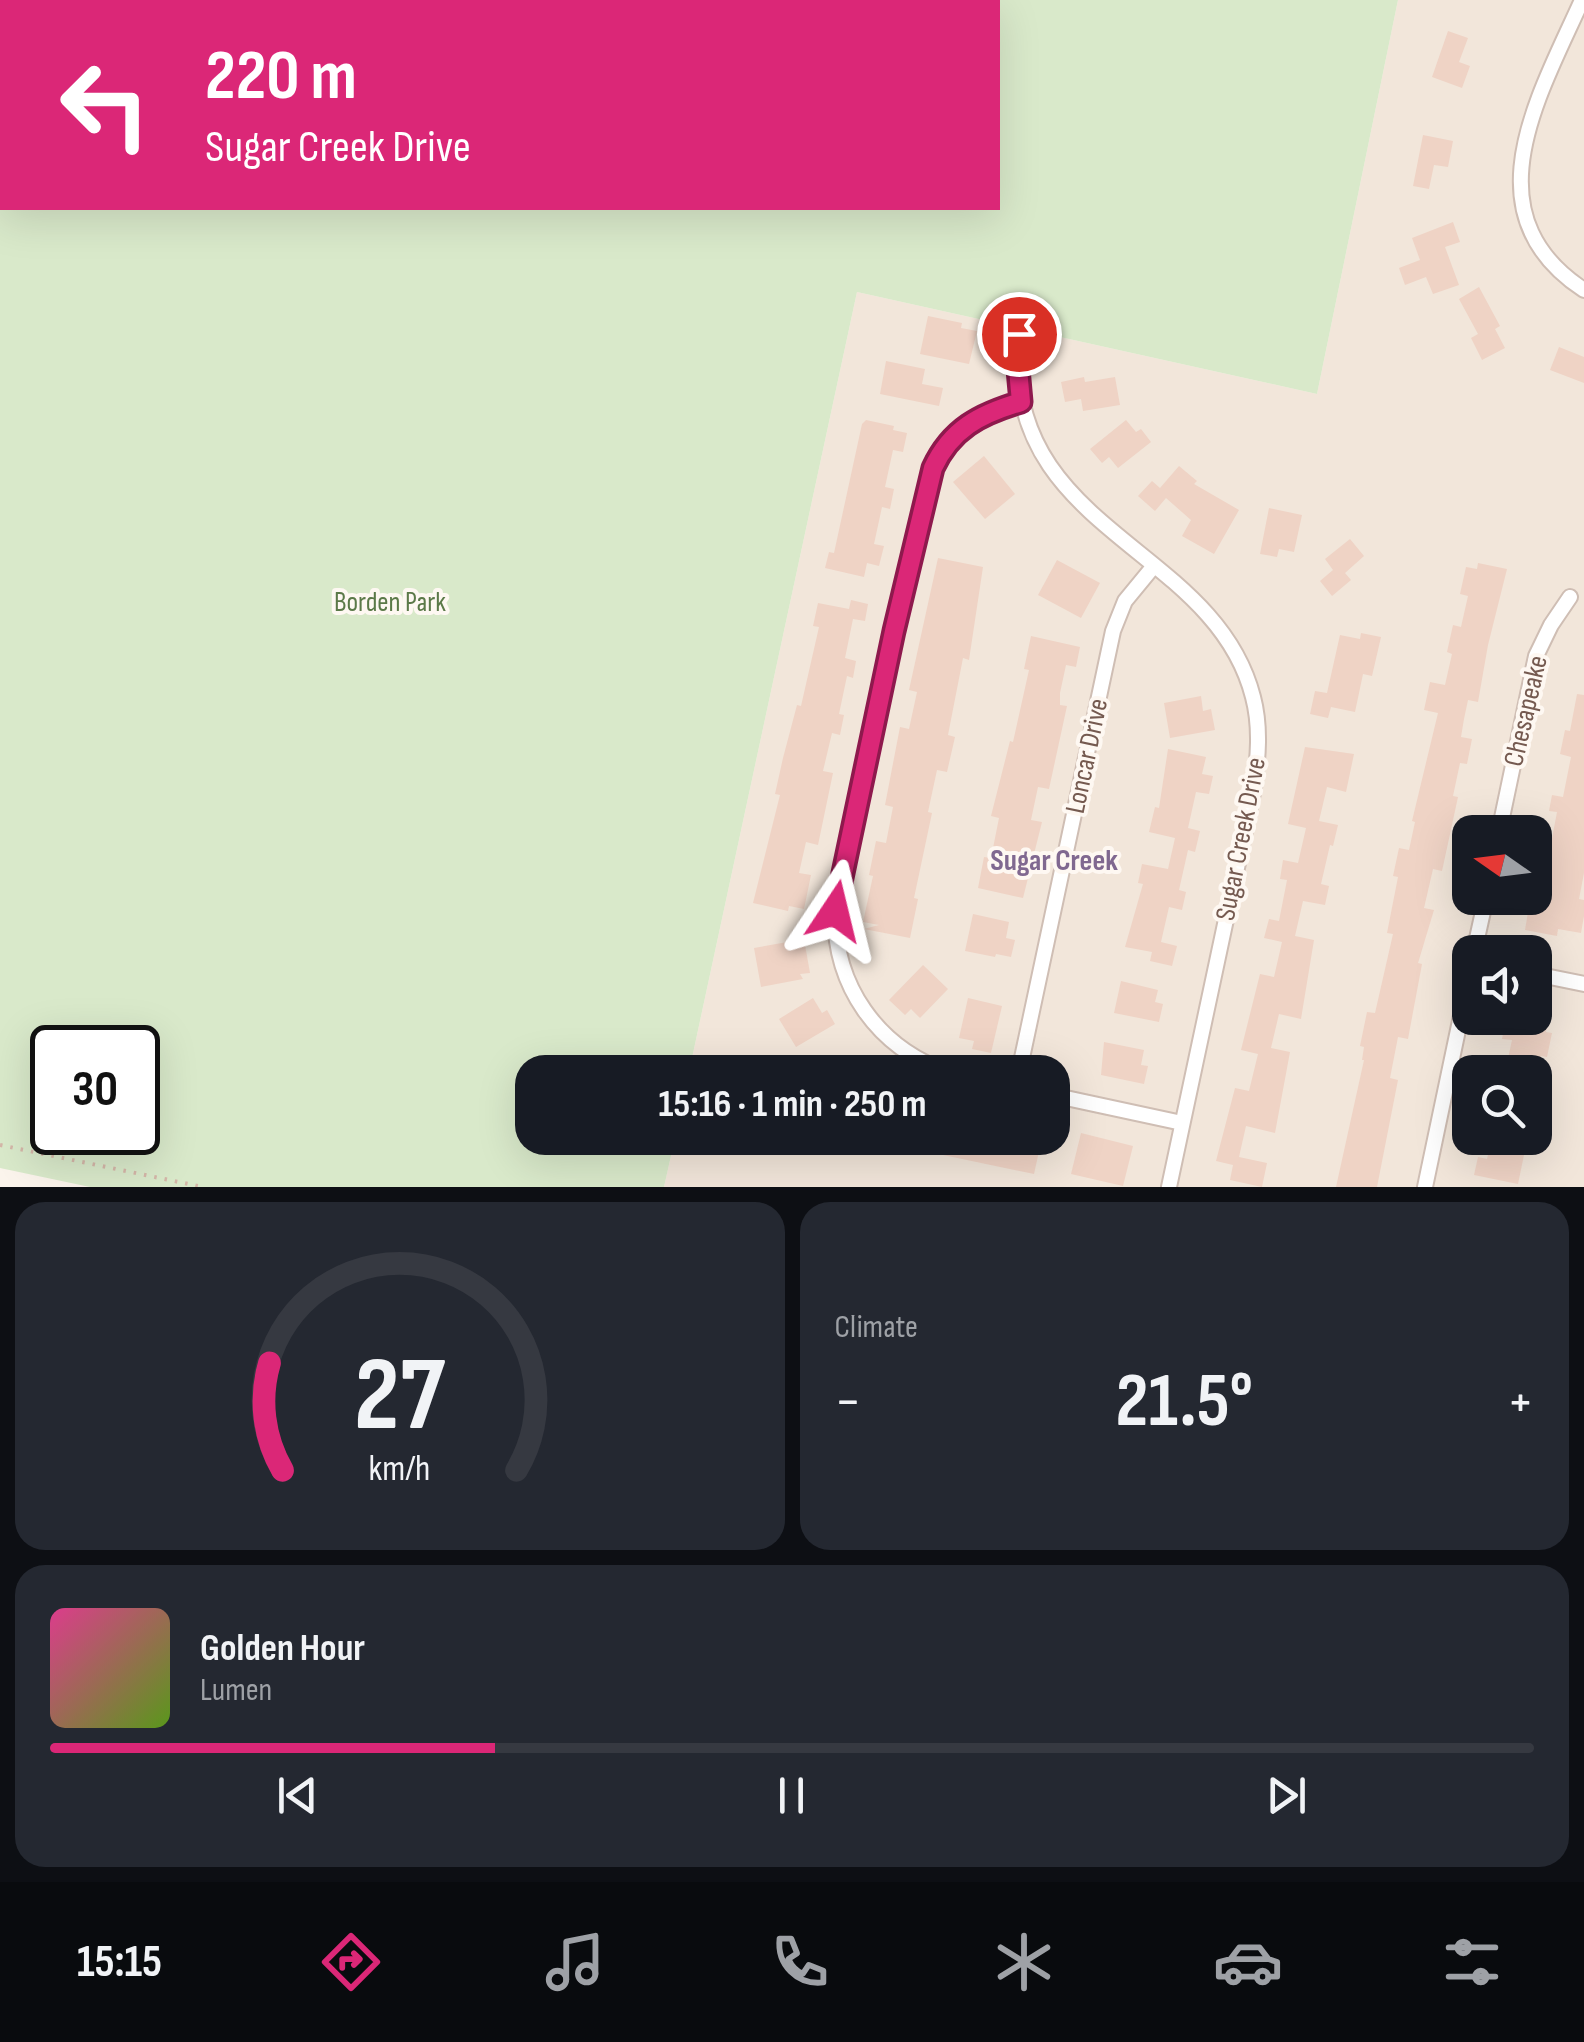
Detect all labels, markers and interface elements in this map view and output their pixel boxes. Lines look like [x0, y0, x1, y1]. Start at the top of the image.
text: 220 m [205, 35, 357, 119]
icon: left [40, 40, 170, 170]
text: Sugar Creek Drive [205, 120, 471, 175]
pin [977, 292, 1062, 377]
icon: arrive [992, 307, 1047, 362]
park label: Borden Park [334, 586, 446, 619]
street label: Chesapeake [1497, 652, 1555, 770]
street label: Loncar Drive [1059, 696, 1115, 816]
street label: Sugar Creek Drive [1209, 755, 1273, 923]
north arrow [1452, 815, 1552, 915]
map controls [1452, 815, 1552, 1155]
district label: Sugar Creek [990, 843, 1118, 879]
position arrow [783, 859, 887, 963]
button: sound [1452, 935, 1552, 1035]
speed limit sign: 30 [30, 1025, 160, 1155]
button: search [1452, 1055, 1552, 1155]
text: 15:16 · 1 min · 250 m [659, 1082, 926, 1127]
text: Climate [835, 1308, 918, 1347]
text: 27 [354, 1334, 446, 1459]
text: 21.5° [1115, 1357, 1253, 1448]
text: − [835, 1369, 861, 1436]
text: + [1507, 1369, 1534, 1436]
text: km/h [369, 1448, 431, 1491]
text: Golden Hour [200, 1626, 365, 1671]
text: Lumen [200, 1671, 272, 1710]
icon: previous [270, 1768, 325, 1823]
icon: pause [764, 1768, 819, 1823]
icon: next [1259, 1768, 1314, 1823]
icon: directions [316, 1927, 386, 1997]
icon: music [540, 1927, 610, 1997]
icon: phone [765, 1927, 835, 1997]
icon: climate [989, 1927, 1059, 1997]
icon: car [1213, 1927, 1283, 1997]
icon: filters [1437, 1927, 1507, 1997]
text: 15:15 [77, 1935, 162, 1990]

